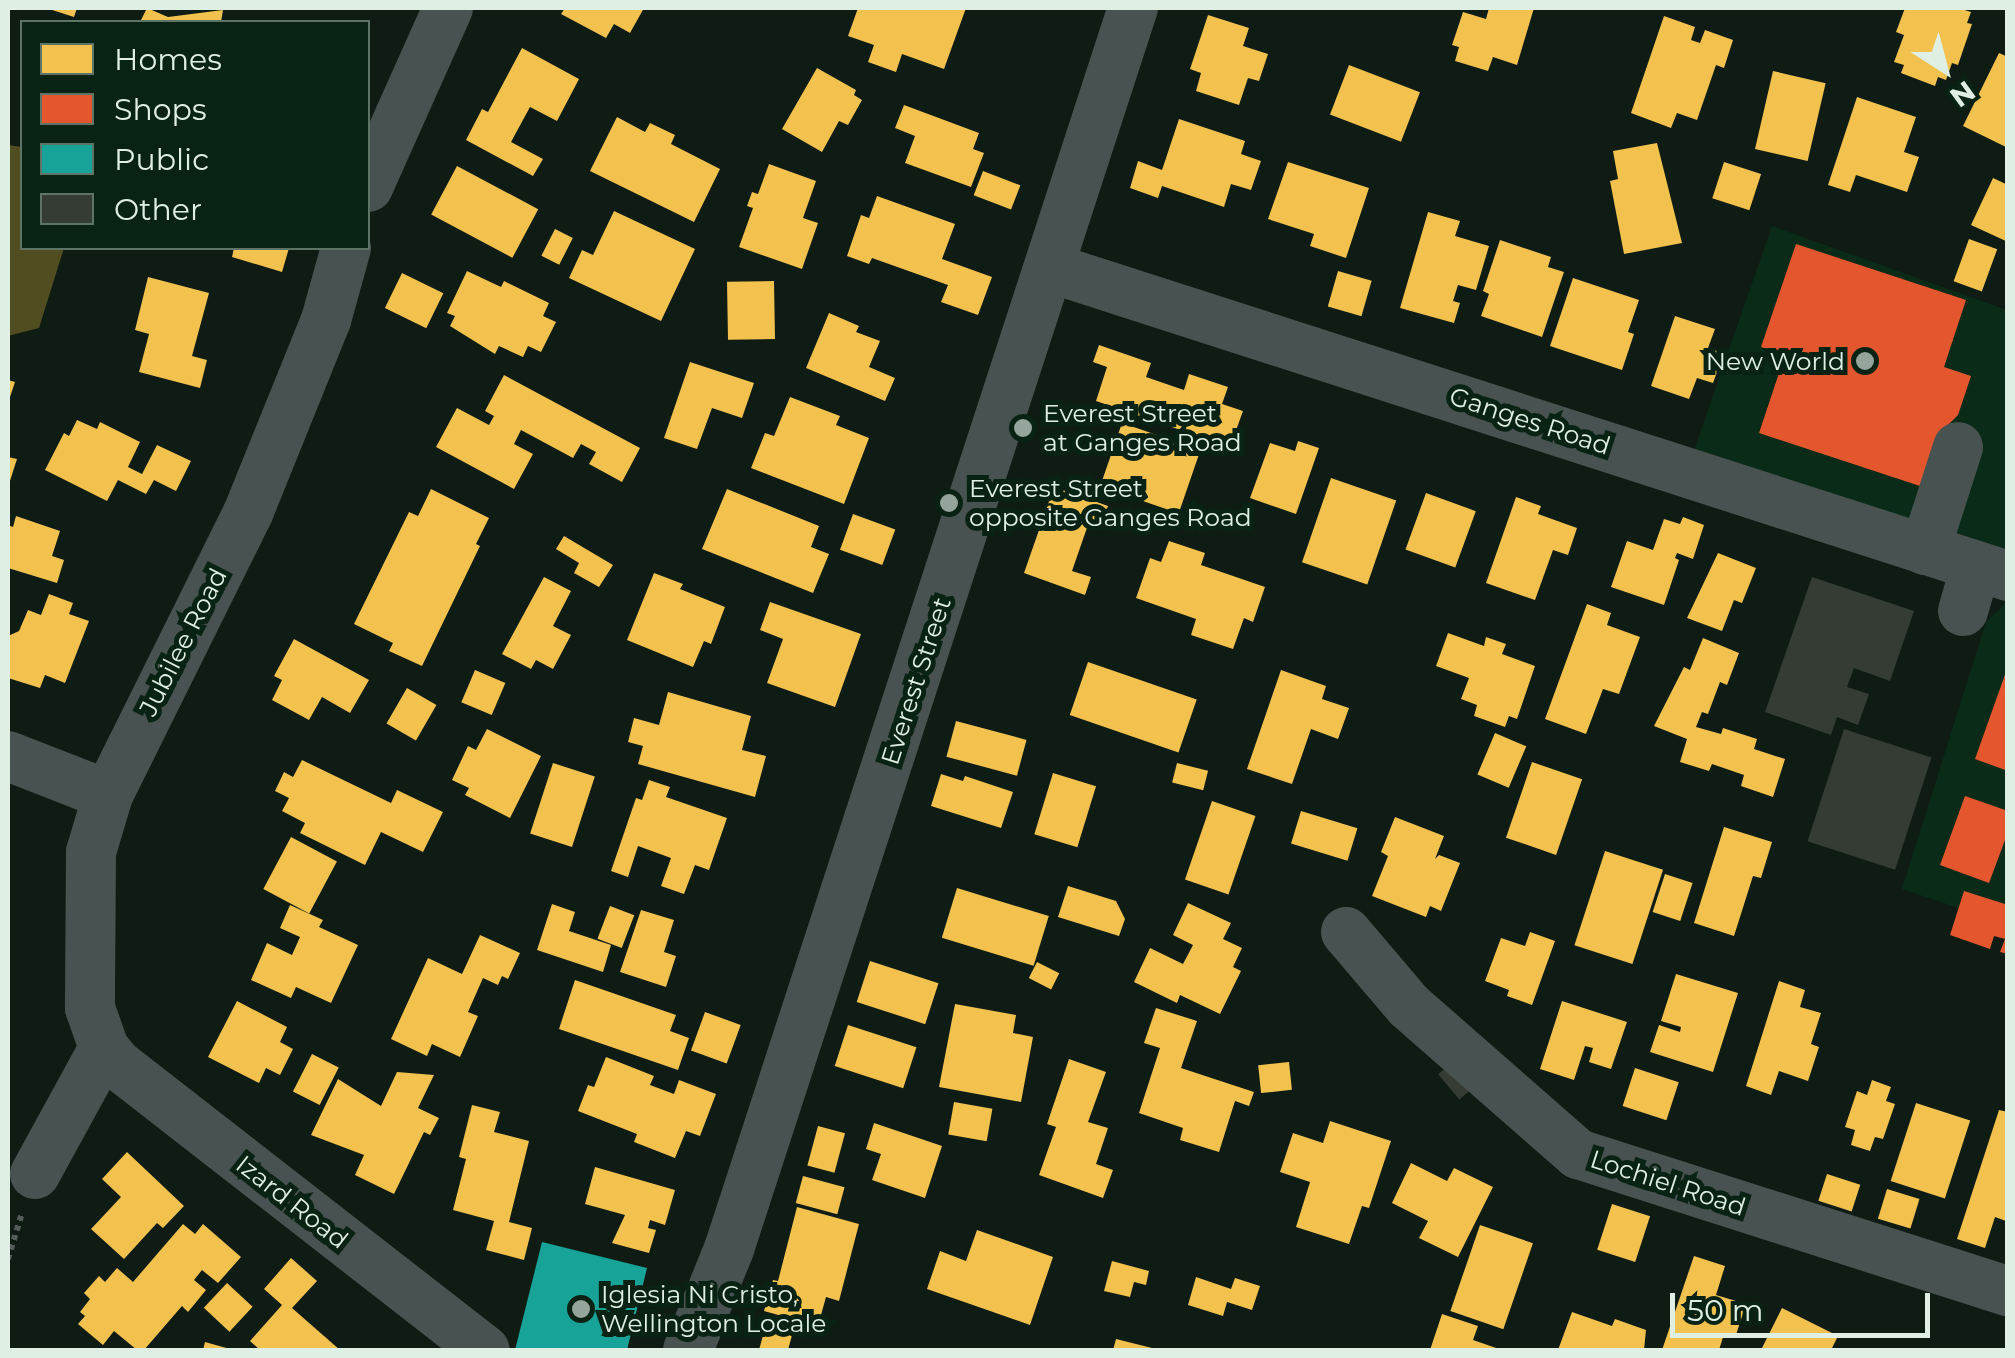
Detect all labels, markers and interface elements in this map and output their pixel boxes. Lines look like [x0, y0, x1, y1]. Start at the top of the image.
legend [20, 20, 370, 250]
north arrow [1895, 20, 1995, 120]
text: Homes [114, 41, 222, 78]
text: N [1943, 74, 1982, 115]
text: Shops [114, 91, 207, 128]
text: Public [114, 141, 209, 178]
text: Other [114, 191, 202, 228]
place label: New World [1706, 346, 1845, 376]
marker: New World [1854, 350, 1876, 372]
street label: Ganges Road [1446, 381, 1614, 461]
place label: Everest Street at Ganges Road [1043, 399, 1242, 458]
marker: Everest Street at Ganges Road [1012, 417, 1034, 439]
place label: Everest Street opposite Ganges Road [969, 474, 1252, 533]
marker: Everest Street opposite Ganges Road [938, 492, 960, 514]
street label: Jubilee Road [133, 563, 233, 721]
street label: Everest Street [875, 594, 957, 768]
street label: Lochiel Road [1587, 1144, 1749, 1222]
street label: Izard Road [230, 1149, 354, 1255]
scale bar [1675, 1273, 1935, 1335]
place label: Iglesia Ni Cristo, Wellington Locale [601, 1280, 826, 1339]
text: 50 m [1687, 1292, 1764, 1329]
marker: Iglesia Ni Cristo, Wellington Locale [570, 1298, 592, 1320]

